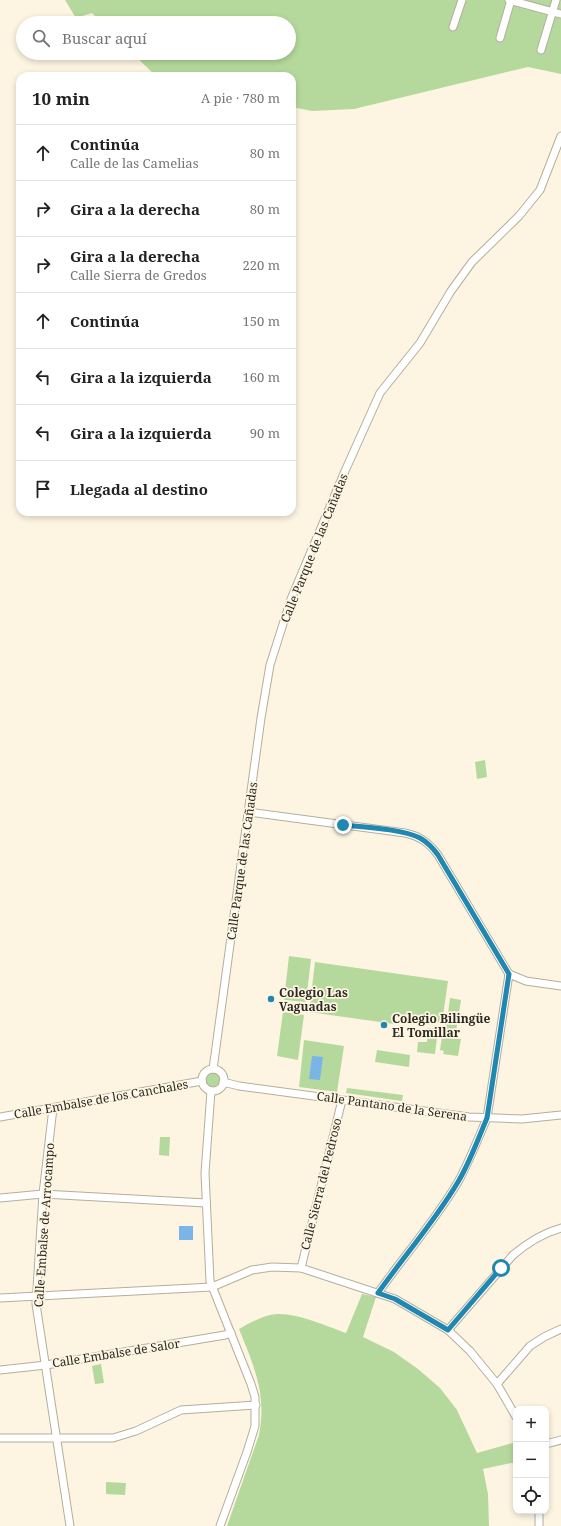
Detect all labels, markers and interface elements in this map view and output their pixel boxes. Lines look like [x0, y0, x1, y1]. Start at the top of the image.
search box [16, 16, 296, 60]
icon: search [30, 27, 52, 49]
text: Buscar aquí [62, 28, 147, 48]
text: 10 min [32, 87, 90, 110]
text: A pie · 780 m [201, 89, 280, 107]
text: Continúa [70, 134, 140, 154]
icon: ahead [32, 142, 54, 164]
text: 80 m [250, 144, 280, 162]
text: Calle de las Camelias [70, 154, 199, 172]
icon: right [32, 198, 54, 220]
text: Gira a la derecha [70, 199, 200, 219]
text: 80 m [250, 200, 280, 218]
text: Gira a la derecha [70, 246, 200, 266]
icon: right [32, 254, 54, 276]
text: 220 m [243, 256, 280, 274]
text: Calle Sierra de Gredos [70, 266, 207, 284]
icon: ahead [32, 310, 54, 332]
text: Continúa [70, 311, 140, 331]
text: 150 m [243, 312, 280, 330]
icon: left [32, 366, 54, 388]
text: Gira a la izquierda [70, 367, 212, 387]
text: 160 m [243, 368, 280, 386]
icon: left [32, 422, 54, 444]
text: Gira a la izquierda [70, 423, 212, 443]
text: 90 m [250, 424, 280, 442]
street label: Calle Parque de las Cañadas [276, 471, 352, 625]
icon: arrive [32, 478, 54, 500]
text: Llegada al destino [70, 479, 208, 499]
street label: Calle Parque de las Cañadas [222, 781, 262, 941]
route end [334, 816, 352, 834]
place label: Colegio Las Vaguadas [279, 984, 348, 1015]
marker: Colegio Las Vaguadas [266, 994, 276, 1004]
place label: Colegio Bilingüe El Tomillar [392, 1010, 490, 1041]
marker: Colegio Bilingüe El Tomillar [379, 1020, 389, 1030]
street label: Calle Embalse de los Canchales [13, 1075, 189, 1123]
street label: Calle Pantano de la Serena [316, 1087, 468, 1125]
street label: Calle Sierra del Pedroso [296, 1116, 346, 1252]
street label: Calle Embalse de Arrocampo [30, 1142, 58, 1308]
route start [492, 1259, 510, 1277]
street label: Calle Embalse de Salor [51, 1334, 181, 1372]
map controls [513, 1406, 549, 1514]
button: + [513, 1406, 549, 1442]
button: − [513, 1442, 549, 1478]
button: locate [513, 1478, 549, 1514]

